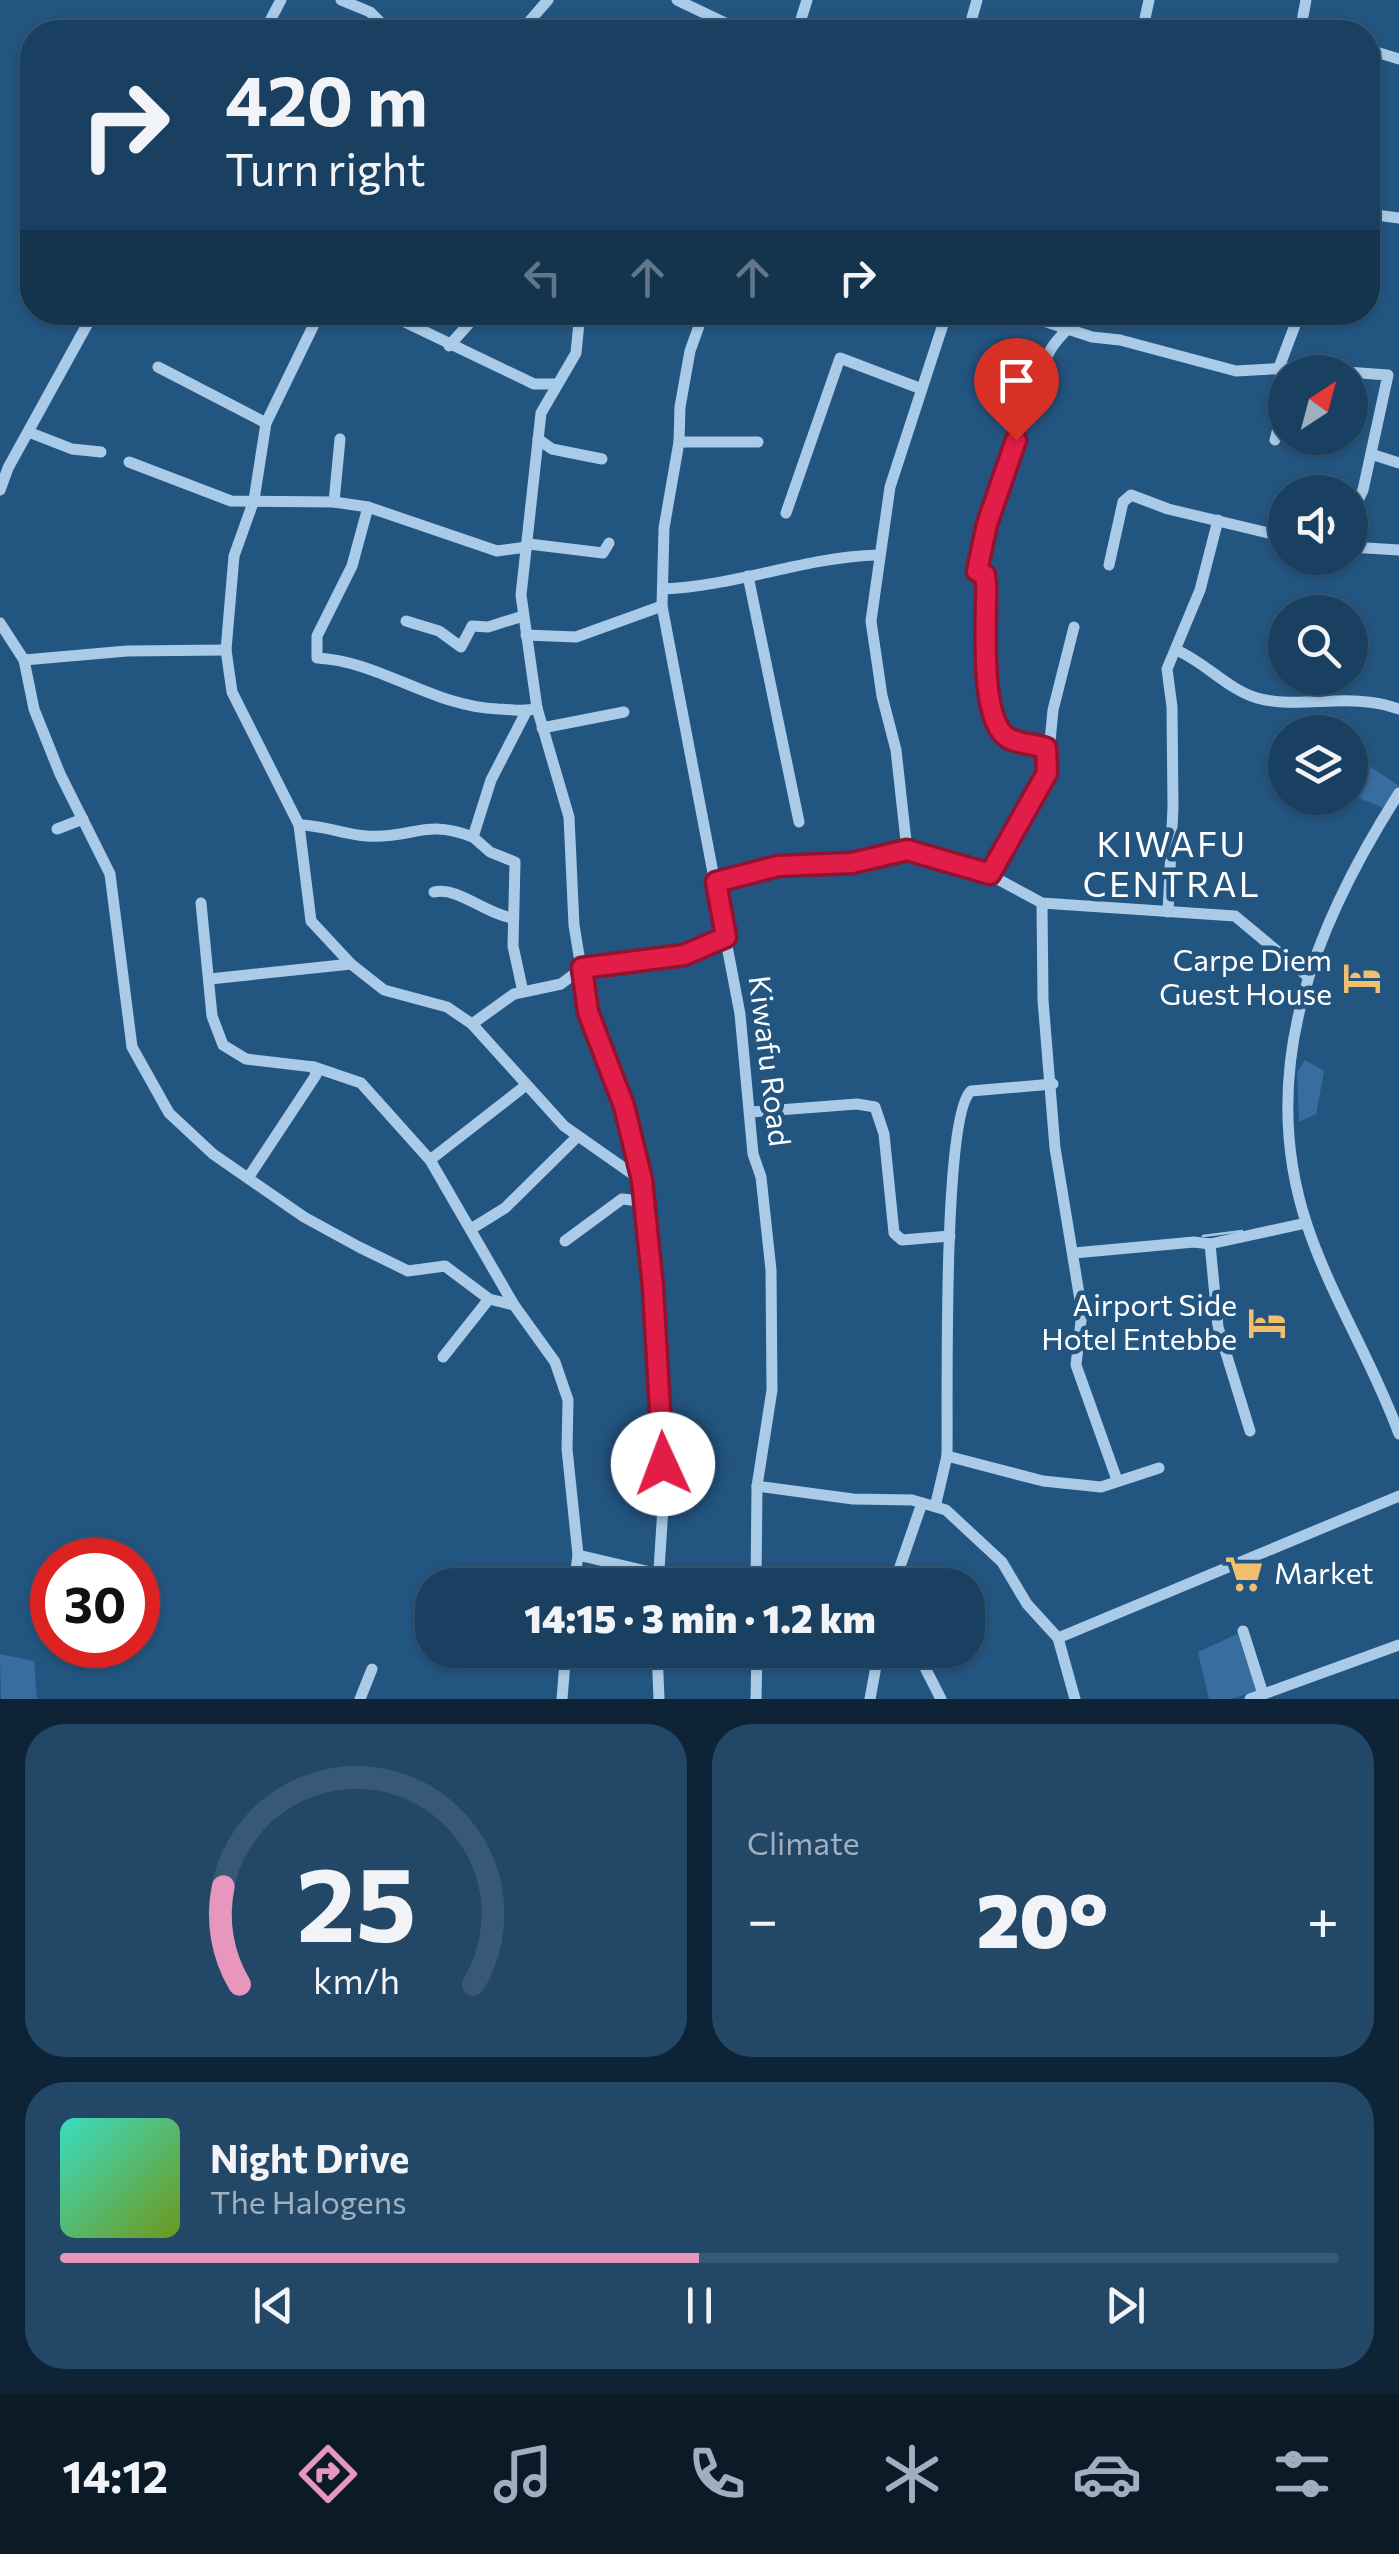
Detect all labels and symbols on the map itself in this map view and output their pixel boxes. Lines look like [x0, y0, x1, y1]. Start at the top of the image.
pin [974, 338, 1059, 441]
north arrow [1268, 355, 1368, 455]
district label: KIWAFU CENTRAL [1083, 821, 1261, 904]
place label: Carpe Diem Guest House [1159, 940, 1332, 1011]
hotel icon: Carpe Diem Guest House [1341, 957, 1383, 999]
street label: Kiwafu Road [743, 973, 800, 1148]
place label: Airport Side Hotel Entebbe [1041, 1285, 1237, 1356]
hotel icon: Airport Side Hotel Entebbe [1246, 1302, 1288, 1344]
position arrow [611, 1412, 715, 1516]
speed limit sign: 30 [30, 1538, 160, 1668]
supermarket icon: Market [1223, 1553, 1265, 1595]
place label: Market [1274, 1553, 1374, 1590]

